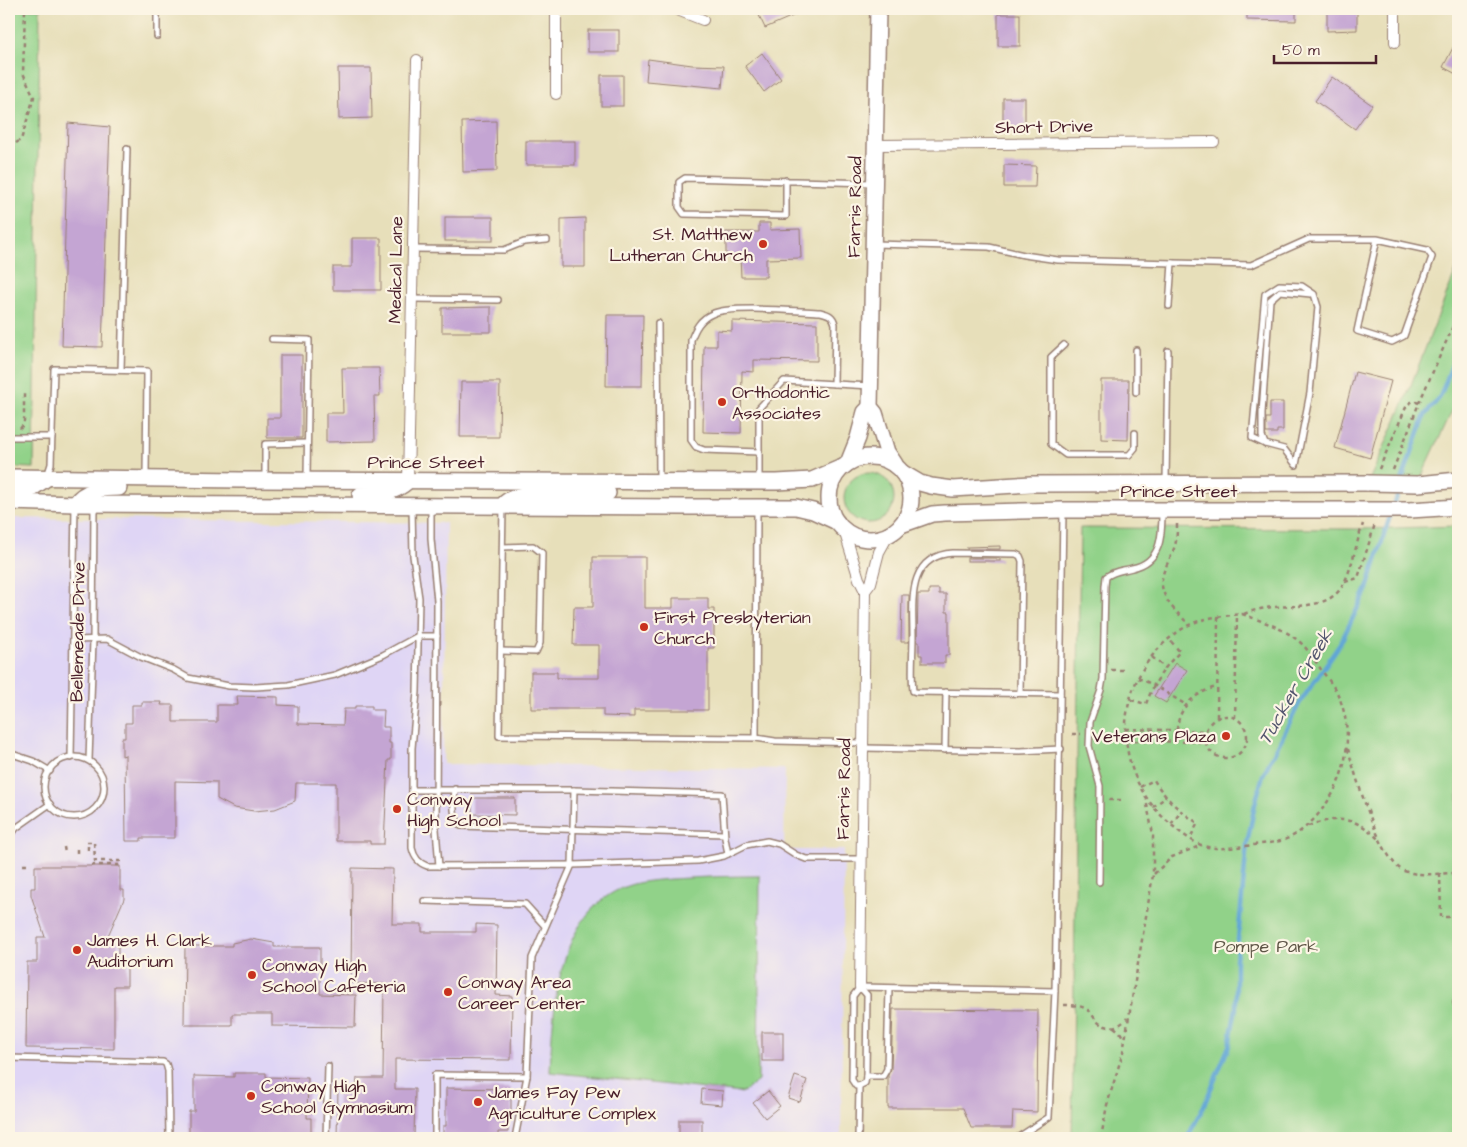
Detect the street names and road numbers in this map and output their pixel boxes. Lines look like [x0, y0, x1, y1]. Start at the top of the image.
street label: Short Drive [995, 114, 1094, 140]
street label: Farris Road [842, 156, 868, 258]
street label: Medical Lane [383, 216, 409, 324]
street label: Prince Street [368, 450, 485, 475]
street label: Prince Street [1121, 479, 1238, 504]
street label: Bellemeade Drive [64, 561, 92, 702]
street label: Farris Road [831, 738, 857, 840]

